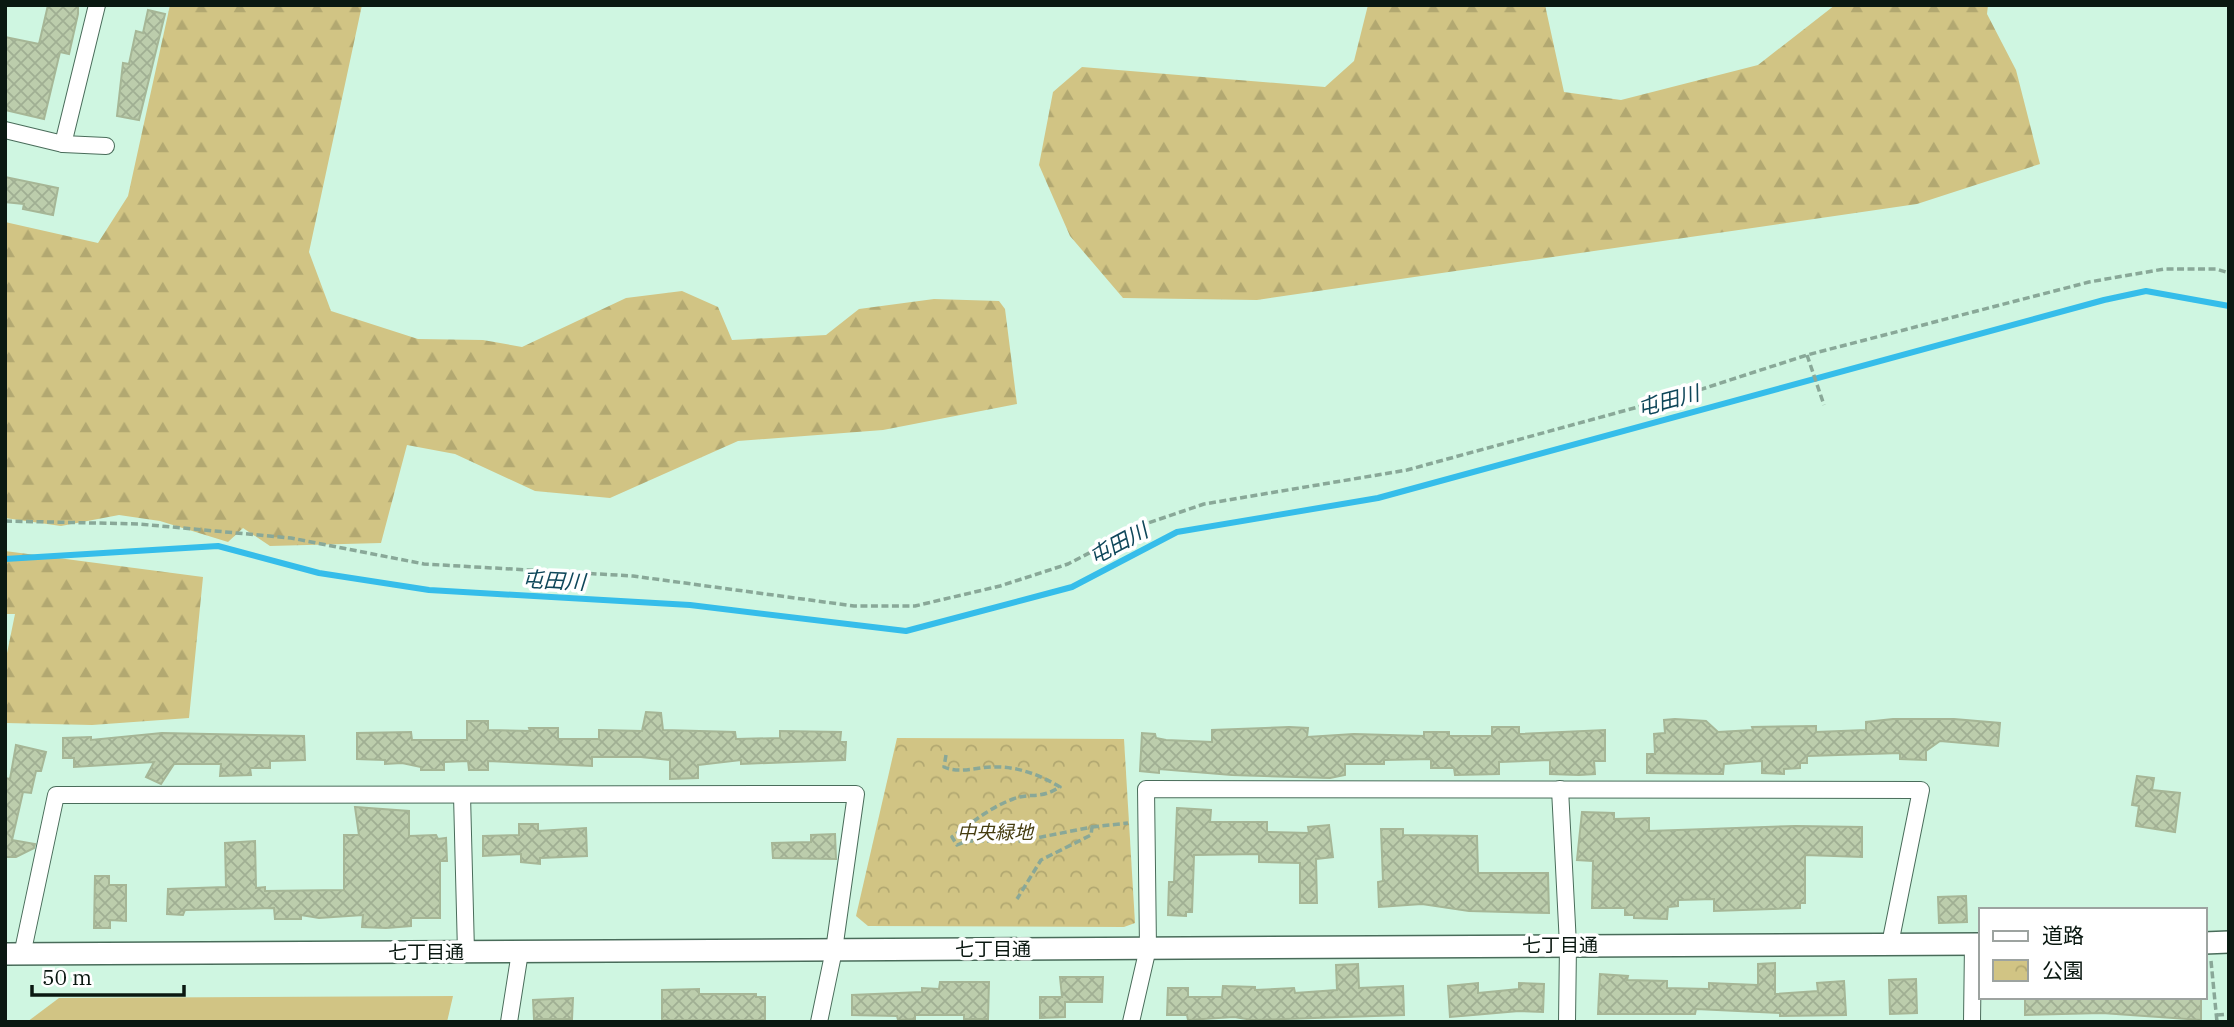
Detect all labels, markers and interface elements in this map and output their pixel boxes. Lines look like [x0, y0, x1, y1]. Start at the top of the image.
water label: 屯田川 [1634, 378, 1704, 422]
water label: 屯田川 [1084, 515, 1154, 570]
water label: 屯田川 [522, 564, 588, 596]
park label: 中央緑地 [957, 820, 1035, 844]
legend [1979, 908, 2206, 999]
text: 道路 [2042, 921, 2084, 949]
street label: 七丁目通 [1522, 933, 1598, 957]
street label: 七丁目通 [955, 937, 1031, 961]
street label: 七丁目通 [388, 940, 464, 964]
scale bar [32, 954, 184, 998]
text: 公園 [2042, 956, 2084, 984]
text: 50 m [42, 963, 92, 991]

